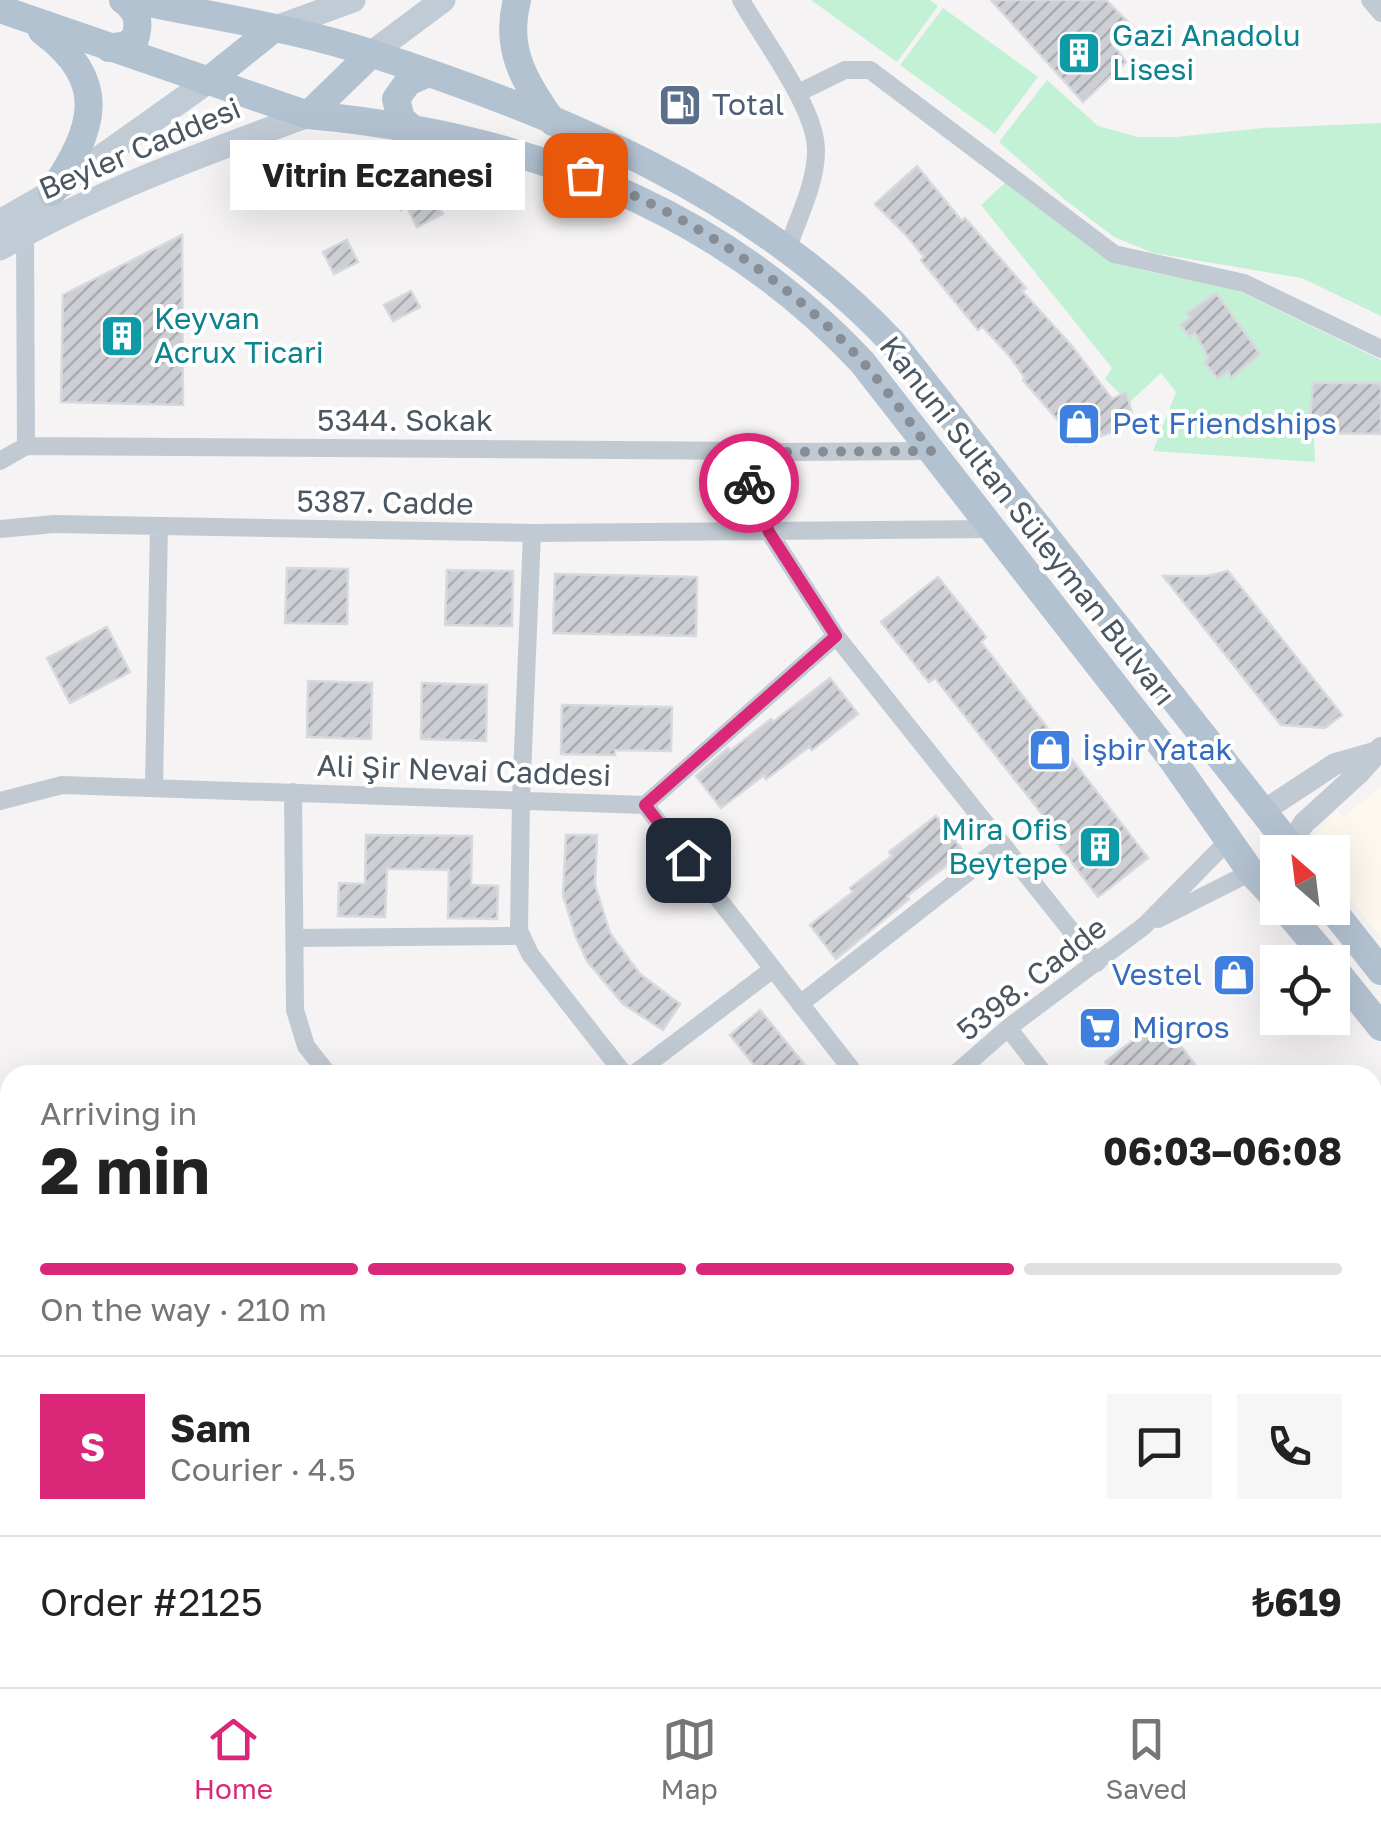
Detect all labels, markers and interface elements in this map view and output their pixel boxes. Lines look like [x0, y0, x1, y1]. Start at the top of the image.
place label: Gazi Anadolu Lisesi [1112, 17, 1301, 87]
building icon: Gazi Anadolu Lisesi [1056, 30, 1102, 76]
fuel station icon: Total [657, 82, 703, 128]
place label: Total [712, 86, 784, 122]
street label: Beyler Caddesi [34, 89, 246, 207]
pin [543, 133, 628, 218]
callout: Vitrin Eczanesi [230, 140, 525, 210]
icon: bag [558, 148, 613, 203]
text: Vitrin Eczanesi [262, 156, 493, 194]
place label: Keyvan Acrux Ticari [154, 300, 324, 370]
building icon: Keyvan Acrux Ticari [99, 313, 145, 359]
street label: Kanuni Sultan Süleyman Bulvarı [872, 329, 1183, 712]
shop icon: Pet Friendships [1056, 401, 1102, 447]
street label: 5344. Sokak [317, 402, 493, 438]
place label: Pet Friendships [1112, 405, 1337, 441]
courier [699, 433, 799, 533]
icon: bike [722, 456, 777, 511]
street label: 5387. Cadde [296, 482, 474, 522]
shop icon: İşbir Yatak [1027, 727, 1073, 773]
place label: İşbir Yatak [1082, 731, 1232, 767]
street label: Ali Şir Nevai Caddesi [316, 747, 612, 793]
place label: Mira Ofis Beytepe [941, 811, 1068, 881]
pin [646, 818, 731, 903]
building icon: Mira Ofis Beytepe [1077, 824, 1123, 870]
icon: home [661, 833, 716, 888]
north arrow [1260, 835, 1350, 925]
map controls [1260, 835, 1350, 1035]
street label: 5398. Cadde [950, 909, 1113, 1048]
button: locate [1260, 945, 1350, 1035]
shop icon: Vestel [1211, 952, 1257, 998]
place label: Vestel [1111, 956, 1202, 992]
supermarket icon: Migros [1077, 1005, 1123, 1051]
place label: Migros [1132, 1009, 1230, 1045]
text: Arriving in [40, 1094, 197, 1132]
text: 06:03–06:08 [1103, 1128, 1342, 1173]
text: 2 min [40, 1130, 210, 1208]
text: On the way · 210 m [40, 1290, 327, 1328]
button: chat [1107, 1394, 1212, 1499]
button: phone [1237, 1394, 1342, 1499]
text: Sam [170, 1405, 251, 1450]
text: S [80, 1424, 105, 1469]
text: Courier · 4.5 [170, 1450, 356, 1488]
text: Order #2125 [40, 1579, 263, 1624]
text: ₺619 [1252, 1579, 1342, 1624]
tab: Home [194, 1712, 273, 1805]
tab: Map [661, 1712, 718, 1805]
tab: Saved [1105, 1712, 1187, 1805]

